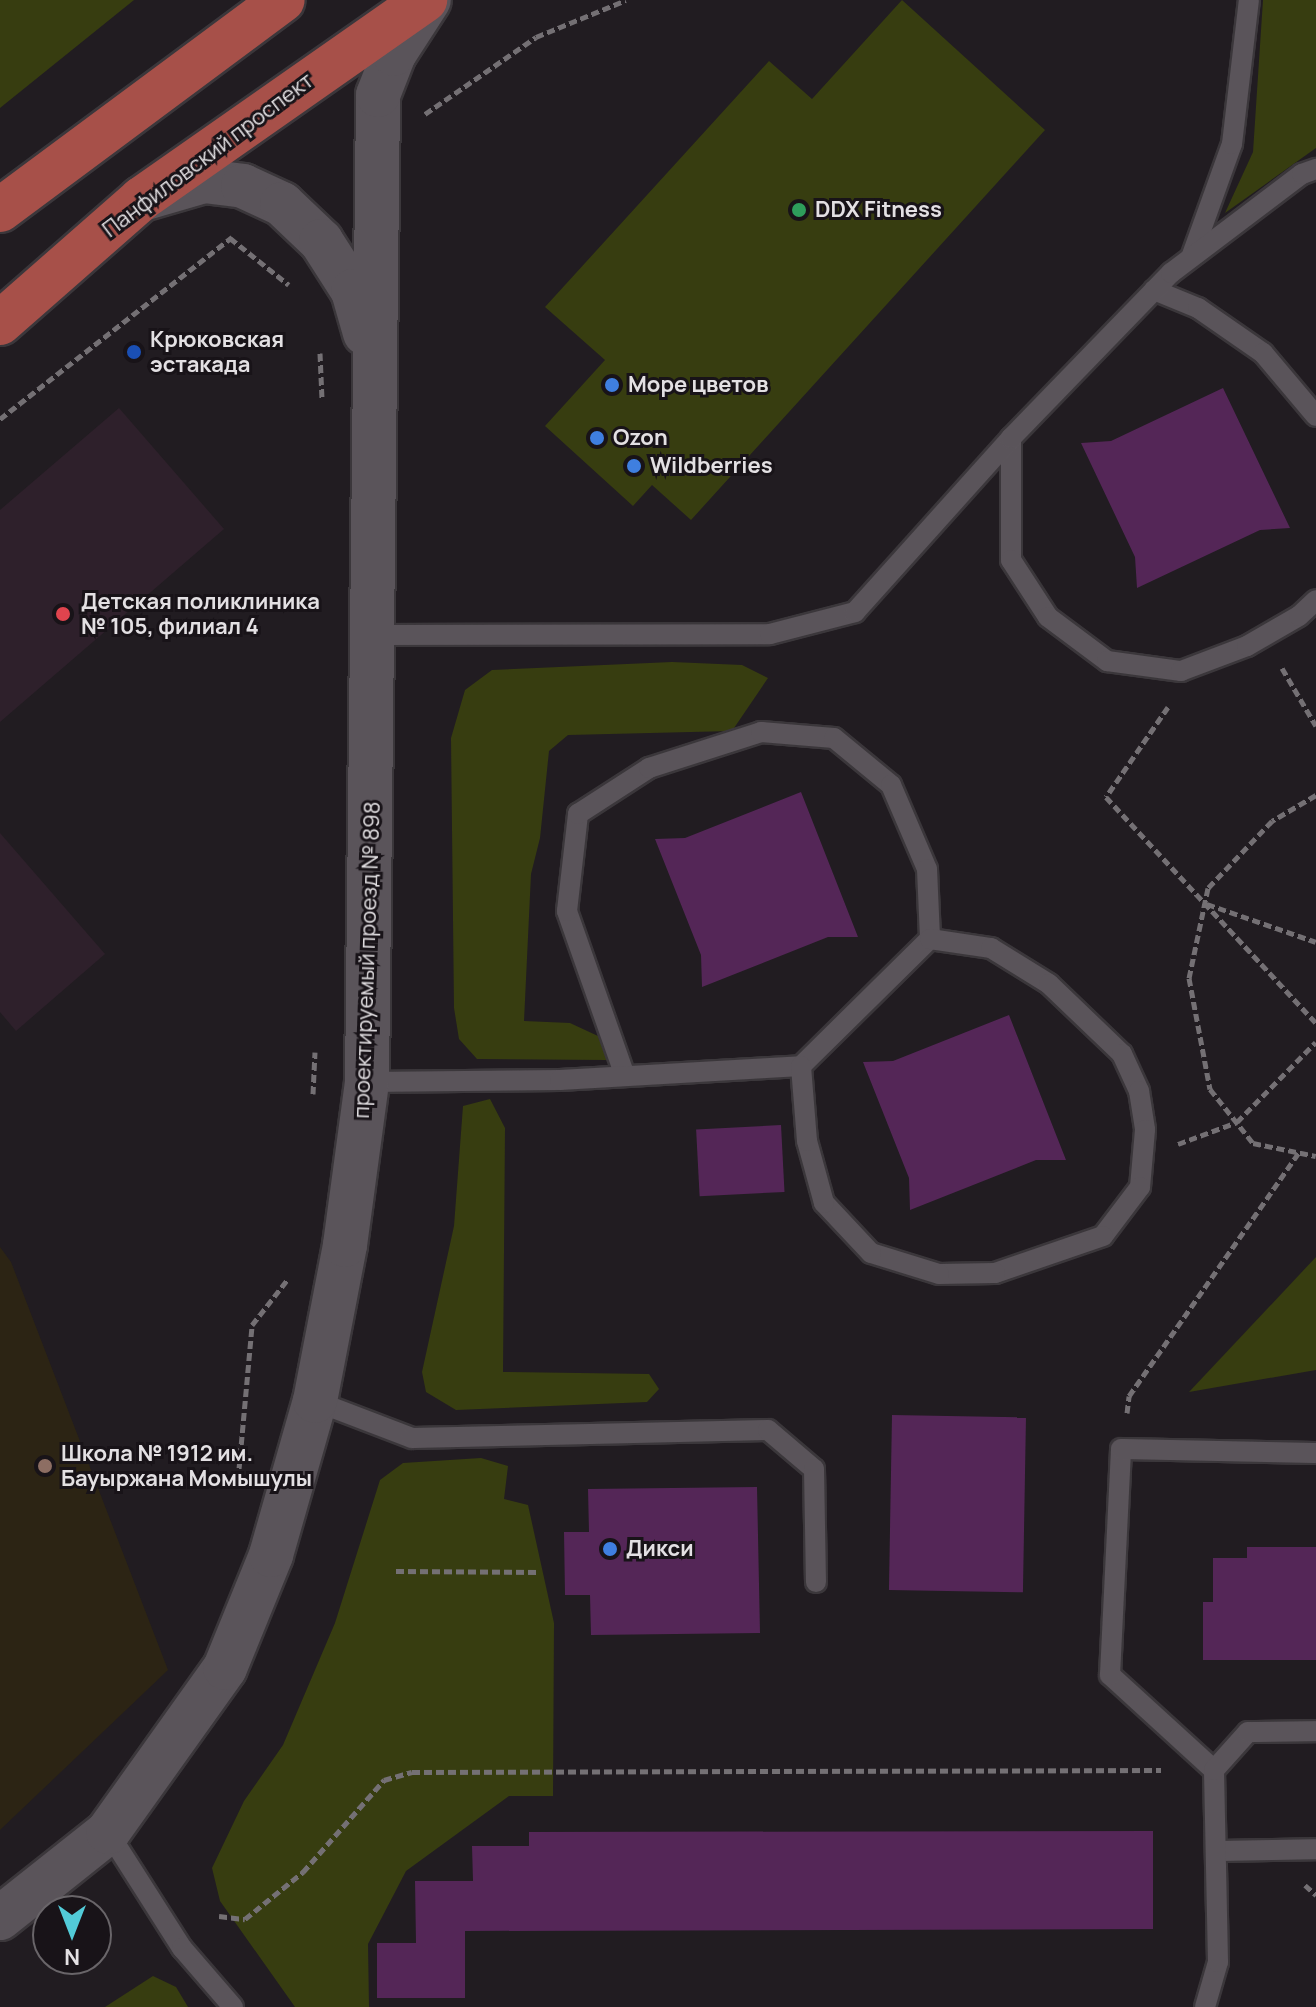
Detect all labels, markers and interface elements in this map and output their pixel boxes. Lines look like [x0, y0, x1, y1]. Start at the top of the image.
street label: Панфиловский проспект [97, 67, 319, 243]
place label: DDX Fitness [815, 197, 942, 223]
marker: DDX Fitness [790, 201, 808, 219]
place label: Крюковская эстакада [150, 326, 284, 378]
marker: Крюковская эстакада [125, 343, 143, 361]
place label: Море цветов [628, 372, 768, 398]
marker: Море цветов [603, 376, 621, 394]
place label: Ozon [613, 425, 668, 451]
marker: Ozon [588, 429, 606, 447]
place label: Wildberries [650, 453, 773, 479]
marker: Wildberries [625, 457, 643, 475]
place label: Детская поликлиника № 105, филиал 4 [81, 588, 320, 640]
marker: Детская поликлиника № 105, филиал 4 [52, 603, 74, 625]
street label: проектируемый проезд № 898 [348, 801, 386, 1119]
place label: Школа № 1912 им. Бауыржана Момышулы [61, 1440, 312, 1492]
marker: Школа № 1912 им. Бауыржана Момышулы [36, 1457, 54, 1475]
place label: Дикси [626, 1536, 694, 1562]
marker: Дикси [601, 1540, 619, 1558]
north arrow [32, 1895, 112, 1975]
text: N [64, 1942, 80, 1972]

